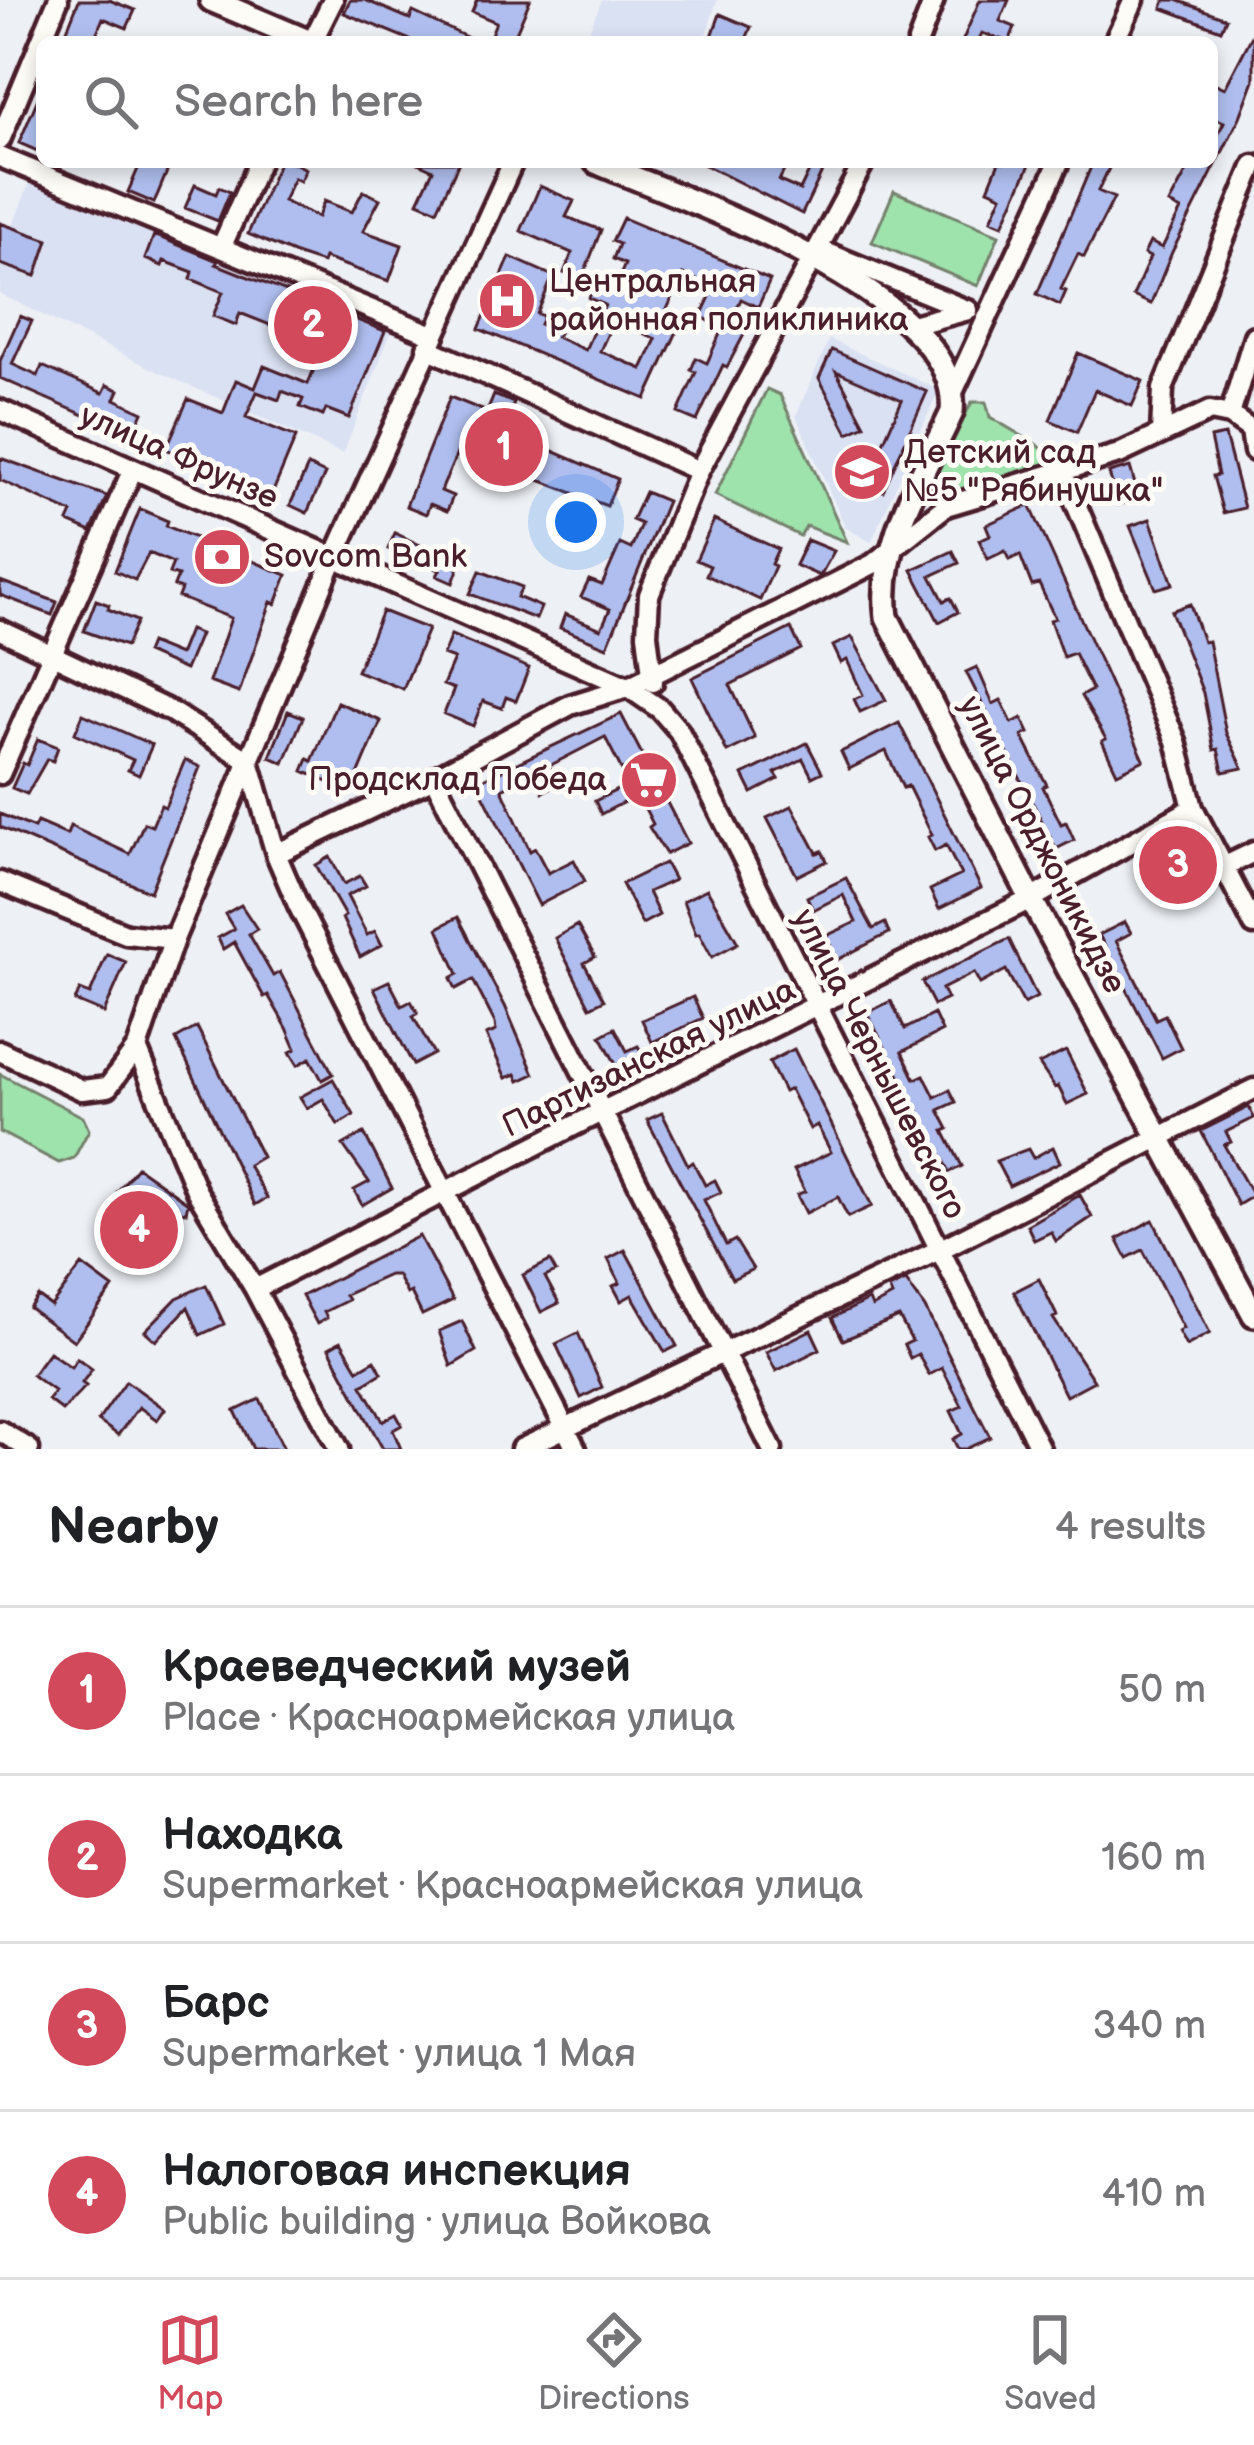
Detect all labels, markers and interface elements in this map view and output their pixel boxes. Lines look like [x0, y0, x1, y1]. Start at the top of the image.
search box [36, 36, 1218, 168]
icon: search [78, 69, 144, 135]
text: Search here [174, 75, 423, 130]
place label: Центральная районная поликлиника [549, 262, 909, 340]
hospital icon: Центральная районная поликлиника [476, 270, 538, 332]
pin: 2 [274, 280, 352, 370]
street label: улица Фрунзе [74, 396, 284, 518]
pin: 1 [465, 402, 543, 492]
place label: Детский сад №5 "Рябинушка" [904, 433, 1163, 511]
school or university icon: Детский сад №5 "Рябинушка" [831, 441, 893, 503]
your location [546, 492, 606, 552]
bank icon: Sovcom Bank [191, 526, 253, 588]
place label: Sovcom Bank [264, 537, 467, 577]
street label: улица Орджоникидзе [950, 689, 1134, 1001]
supermarket icon: Продсклад Победа [618, 749, 680, 811]
place label: Продсклад Победа [308, 760, 607, 800]
pin: 3 [1139, 820, 1217, 910]
street label: улица Чернышевского [783, 902, 975, 1226]
street label: Партизанская улица [496, 970, 802, 1146]
pin: 4 [100, 1185, 178, 1275]
text: Nearby [48, 1497, 219, 1558]
text: 4 results [1055, 1504, 1206, 1551]
text: Краеведческий музей [162, 1640, 631, 1695]
text: 1 [79, 1667, 95, 1714]
text: 50 m [1118, 1667, 1206, 1714]
text: Place · Красноармейская улица [162, 1695, 735, 1742]
text: Находка [162, 1808, 342, 1863]
text: 2 [75, 1835, 99, 1882]
text: 160 m [1101, 1835, 1206, 1882]
text: Supermarket · Красноармейская улица [162, 1863, 863, 1910]
text: Барс [162, 1976, 269, 2031]
text: 3 [76, 2003, 98, 2050]
text: 340 m [1093, 2003, 1206, 2050]
text: Supermarket · улица 1 Мая [162, 2031, 636, 2078]
text: Налоговая инспекция [162, 2144, 631, 2199]
text: 4 [76, 2171, 98, 2218]
text: 410 m [1101, 2171, 1206, 2218]
text: Public building · улица Войкова [162, 2199, 711, 2246]
tab: Map [157, 2307, 224, 2419]
tab: Directions [538, 2307, 690, 2419]
tab: Saved [1004, 2307, 1097, 2419]

